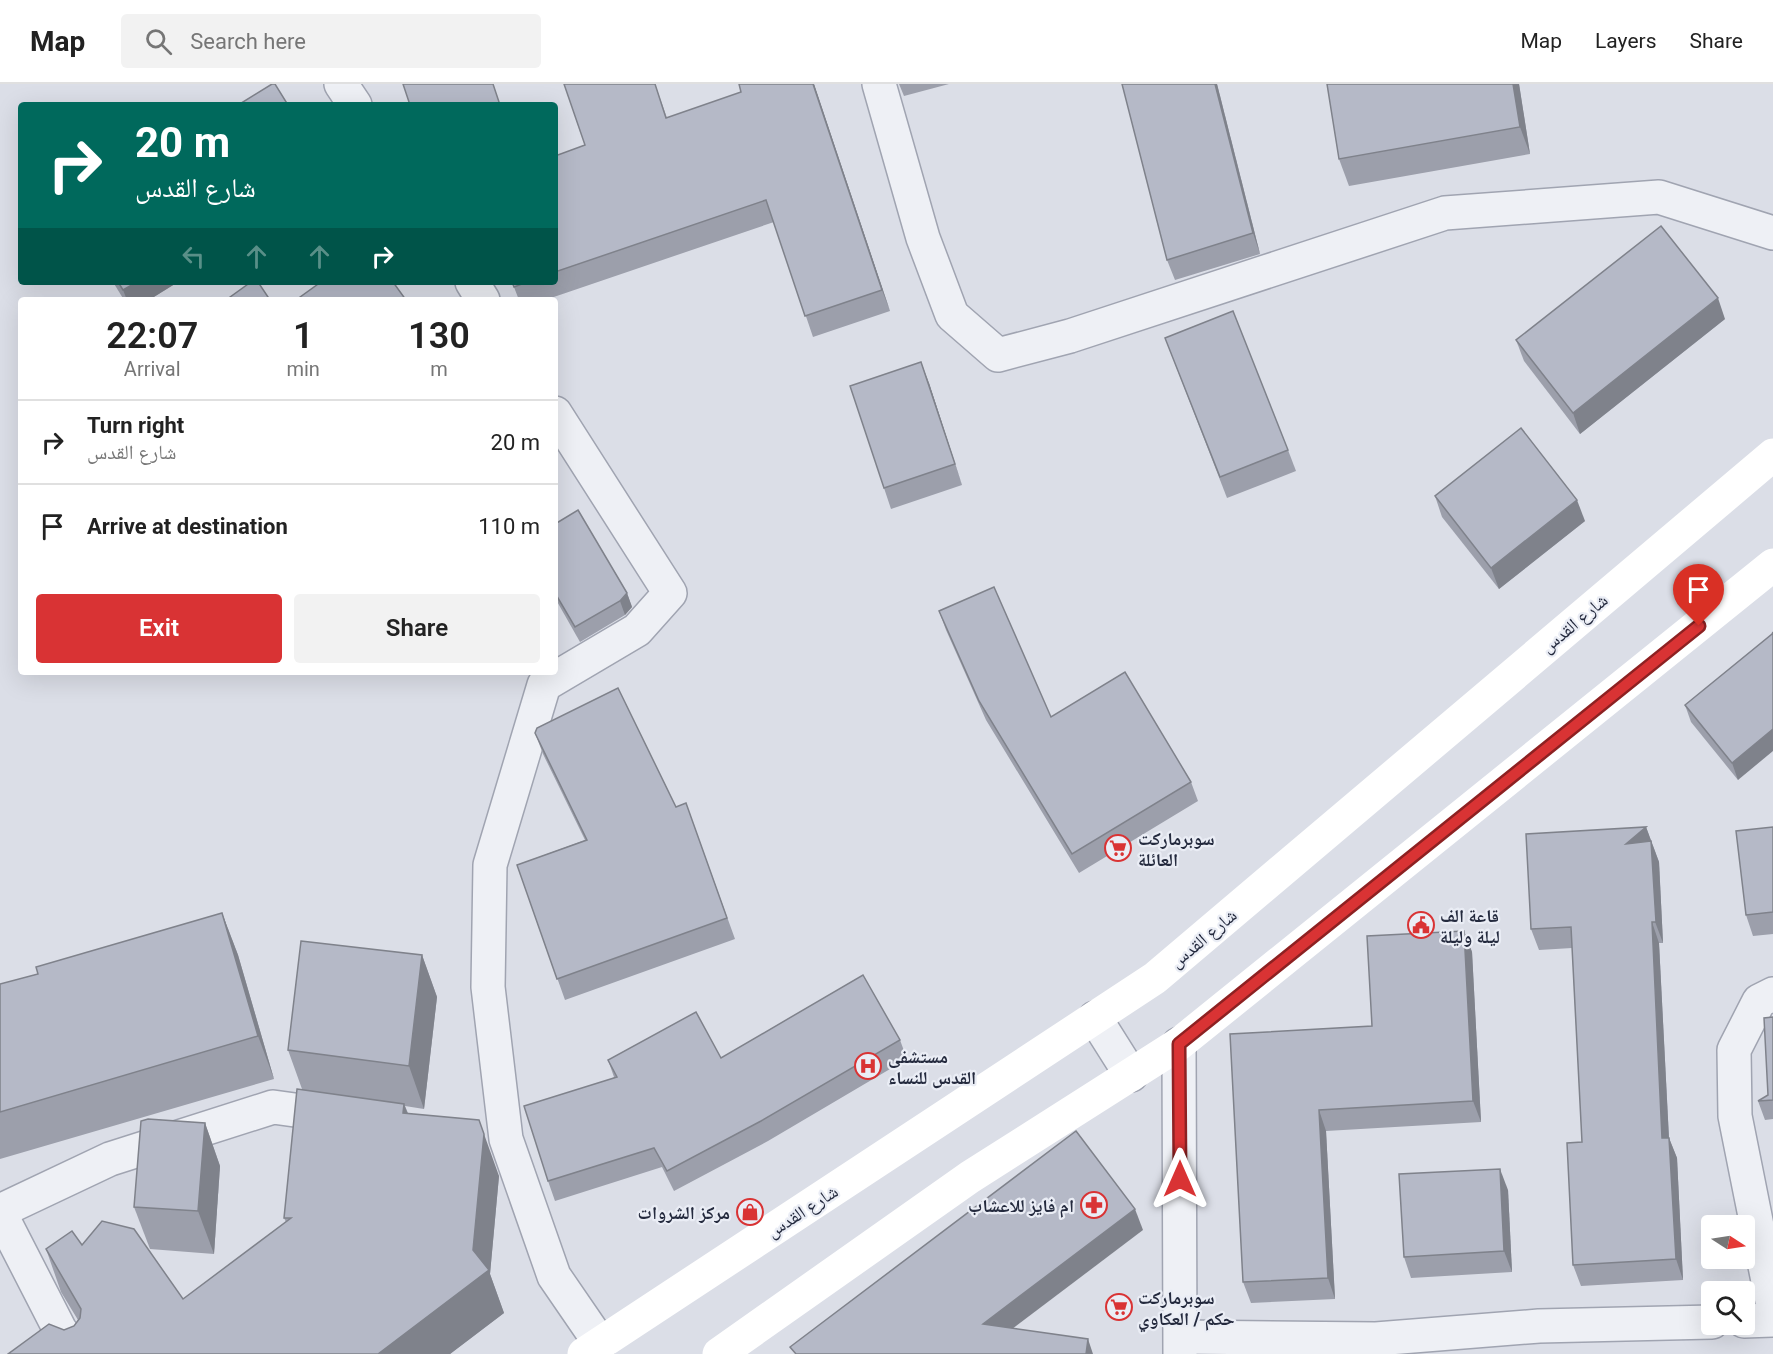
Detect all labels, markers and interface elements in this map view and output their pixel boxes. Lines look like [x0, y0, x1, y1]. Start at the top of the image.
search box [121, 14, 541, 68]
text: Map [30, 25, 85, 58]
icon: search [142, 25, 175, 58]
text: Search here [190, 29, 306, 54]
text: Map [1520, 29, 1562, 53]
text: Layers [1595, 29, 1656, 53]
text: Share [1689, 29, 1743, 53]
text: 20 m [135, 118, 230, 167]
icon: right [36, 126, 114, 204]
text: شارع القدس [135, 172, 256, 204]
icon: left [177, 240, 210, 273]
icon: ahead [240, 240, 273, 273]
icon: ahead [303, 240, 336, 273]
icon: right [366, 240, 399, 273]
text: 22:07 [106, 315, 198, 357]
text: 1 [293, 315, 313, 357]
text: 130 [408, 315, 470, 357]
text: Arrival [124, 357, 181, 381]
text: min [286, 357, 320, 381]
text: m [430, 357, 448, 381]
text: Turn right [87, 413, 184, 438]
icon: right [36, 426, 69, 459]
text: 20 m [491, 430, 540, 455]
text: شارع القدس [87, 440, 176, 464]
icon: arrive [36, 510, 69, 543]
text: Arrive at destination [87, 514, 288, 539]
text: 110 m [478, 514, 540, 539]
pin [1673, 564, 1724, 626]
icon: arrive [1682, 573, 1715, 606]
street label: شارع القدس [1536, 589, 1612, 658]
button: Exit [36, 594, 282, 663]
button: Share [294, 594, 540, 663]
place label: سوبرماركت العائلة [1138, 828, 1215, 870]
supermarket icon: سوبرماركت العائلة [1103, 833, 1133, 863]
street label: شارع القدس [1165, 904, 1241, 973]
place label: قاعة الف ليلة وليلة [1440, 905, 1500, 947]
public building icon: قاعة الف ليلة وليلة [1406, 910, 1436, 940]
place label: مستشفى القدس للنساء [888, 1046, 976, 1089]
hospital icon: مستشفى القدس للنساء [853, 1051, 883, 1081]
position arrow [1148, 1147, 1212, 1211]
street label: شارع القدس [763, 1180, 842, 1243]
pharmacy icon: ام فايز للاعشاب [1079, 1190, 1109, 1220]
place label: ام فايز للاعشاب [968, 1195, 1074, 1218]
shop icon: مركز الشروات [735, 1197, 765, 1227]
place label: مركز الشروات [638, 1202, 730, 1223]
north arrow [1701, 1215, 1755, 1269]
map controls [1701, 1215, 1755, 1335]
button: search [1701, 1281, 1755, 1335]
place label: سوبرماركت حكم / العكاوي [1138, 1287, 1235, 1333]
supermarket icon: سوبرماركت حكم / العكاوي [1104, 1292, 1134, 1322]

